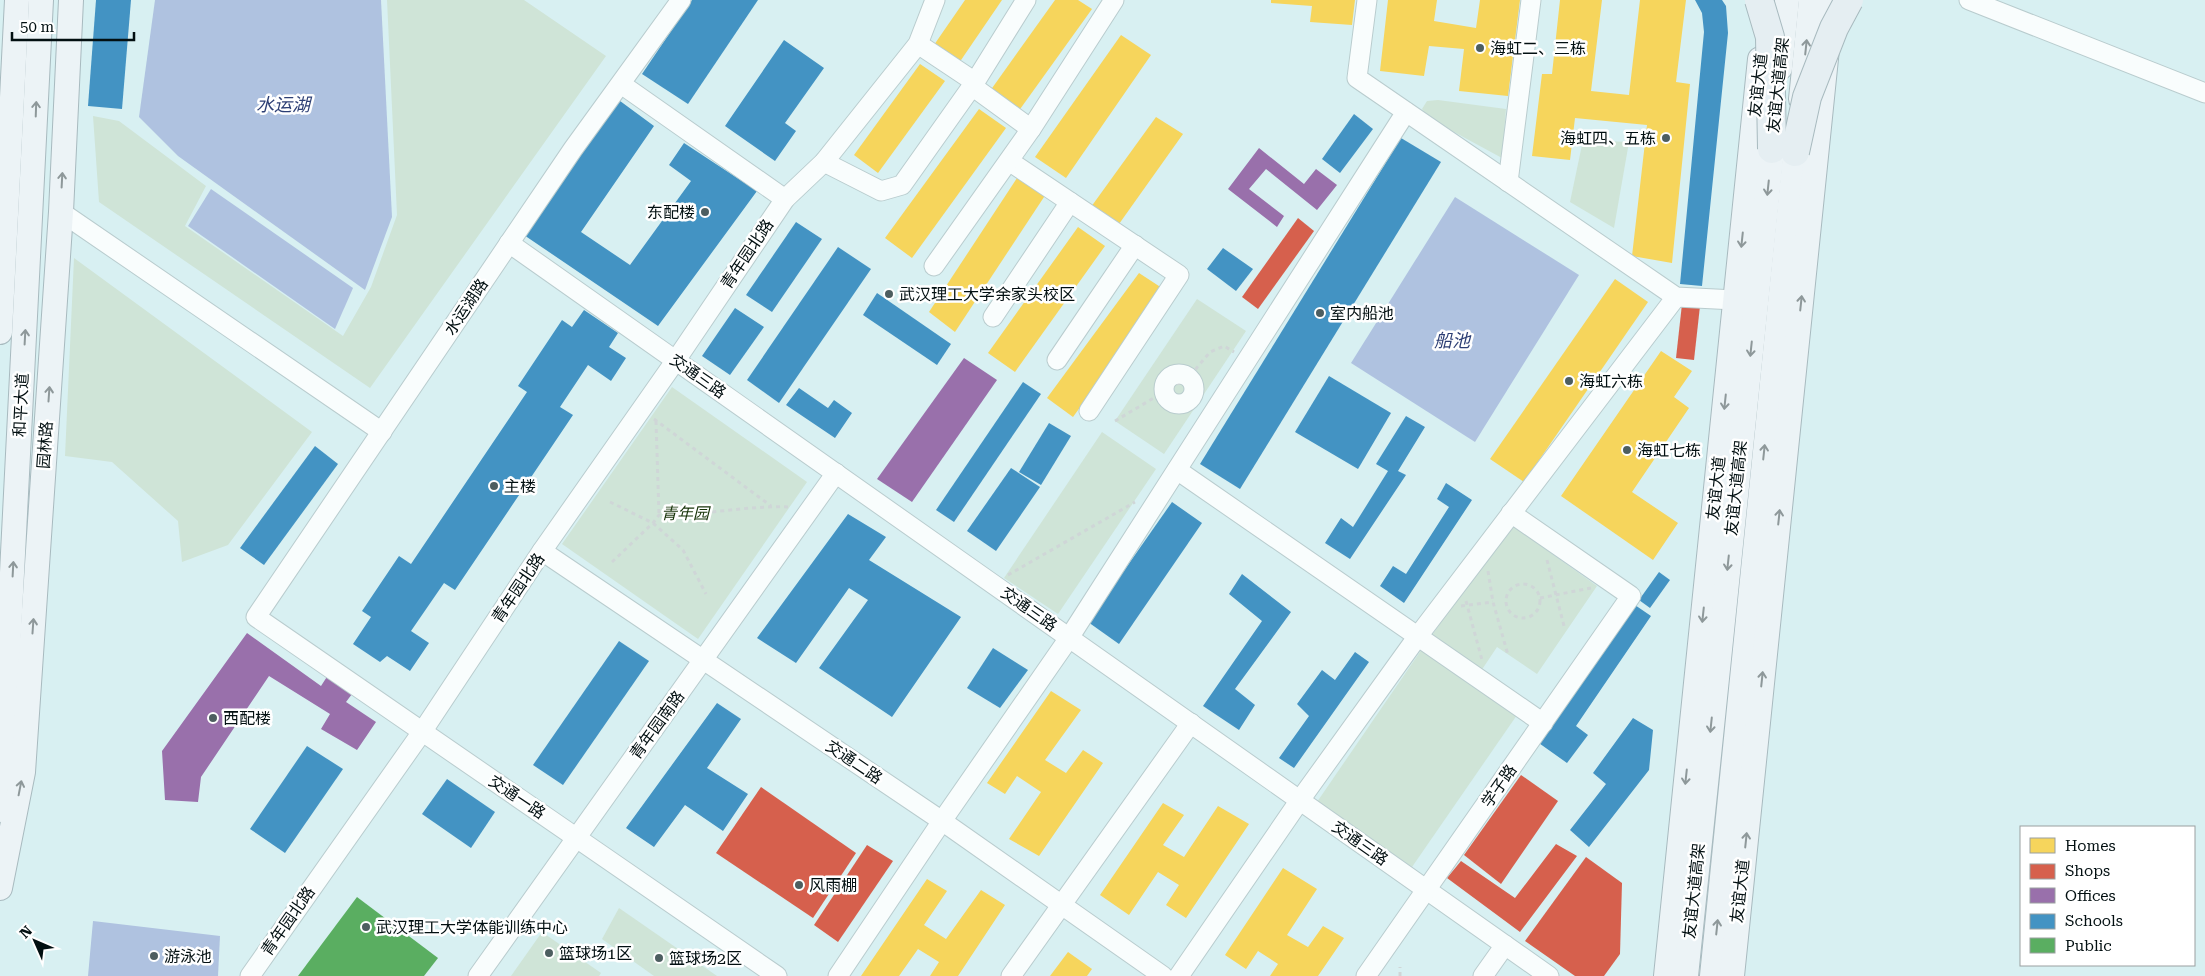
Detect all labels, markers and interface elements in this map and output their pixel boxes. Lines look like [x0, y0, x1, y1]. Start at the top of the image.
scale bar [12, 10, 135, 42]
text: 50 m [20, 18, 55, 36]
street label: 友谊大道高架 [1764, 36, 1792, 134]
place label: 海虹二、三栋 [1490, 39, 1586, 58]
one-way arrow [1801, 39, 1811, 55]
marker: 海虹二、三栋 [1474, 42, 1486, 54]
street label: 友谊大道 [1745, 52, 1771, 118]
water label: 水运湖 [256, 94, 313, 115]
one-way arrow [31, 102, 41, 118]
place label: 海虹四、五栋 [1560, 129, 1656, 148]
marker: 海虹四、五栋 [1660, 132, 1672, 144]
one-way arrow [58, 172, 67, 188]
one-way arrow [1763, 179, 1773, 195]
place label: 东配楼 [647, 203, 695, 222]
marker: 东配楼 [699, 206, 711, 218]
street label: 青年园北路 [717, 216, 777, 292]
one-way arrow [1737, 232, 1747, 248]
street label: 水运湖路 [440, 275, 492, 339]
place label: 武汉理工大学余家头校区 [899, 285, 1075, 304]
marker: 武汉理工大学余家头校区 [883, 288, 895, 300]
one-way arrow [1796, 296, 1806, 312]
place label: 室内船池 [1330, 304, 1394, 323]
marker: 室内船池 [1314, 307, 1326, 319]
one-way arrow [20, 329, 29, 345]
water label: 船池 [1434, 330, 1472, 351]
one-way arrow [1746, 341, 1756, 357]
street label: 交通三路 [666, 350, 730, 402]
place label: 海虹六栋 [1579, 372, 1643, 391]
street label: 和平大道 [10, 373, 32, 437]
marker: 海虹六栋 [1563, 375, 1575, 387]
one-way arrow [44, 387, 53, 403]
one-way arrow [1720, 393, 1730, 409]
street label: 园林路 [34, 420, 56, 470]
street label: 友谊大道高架 [1722, 439, 1750, 537]
place label: 海虹七栋 [1637, 441, 1701, 460]
marker: 海虹七栋 [1621, 444, 1633, 456]
one-way arrow [1759, 445, 1769, 461]
street label: 友谊大道 [1703, 455, 1729, 521]
place label: 主楼 [504, 477, 536, 496]
marker: 主楼 [488, 480, 500, 492]
park label: 青年园 [661, 504, 711, 523]
one-way arrow [1774, 509, 1784, 525]
street label: 青年园北路 [488, 550, 548, 626]
one-way arrow [1723, 555, 1733, 571]
one-way arrow [8, 562, 17, 578]
street label: 交通三路 [997, 583, 1061, 635]
one-way arrow [1698, 607, 1708, 623]
one-way arrow [28, 619, 37, 635]
one-way arrow [1757, 671, 1767, 687]
street label: 青年园南路 [626, 687, 688, 763]
place label: 西配楼 [223, 709, 271, 728]
marker: 西配楼 [207, 712, 219, 724]
one-way arrow [1706, 716, 1716, 732]
street label: 交通二路 [822, 736, 886, 788]
street label: 学子路 [1477, 761, 1521, 811]
one-way arrow [1681, 769, 1691, 785]
street label: 交通一路 [485, 771, 549, 823]
one-way arrow [15, 781, 25, 797]
street label: 交通三路 [1328, 817, 1392, 869]
legend [2020, 826, 2195, 966]
one-way arrow [1741, 833, 1750, 849]
text: Homes [2065, 837, 2116, 855]
street label: 友谊大道高架 [1680, 842, 1708, 940]
street label: 友谊大道 [1727, 858, 1753, 924]
text: Shops [2065, 862, 2110, 880]
place label: 风雨棚 [809, 876, 857, 895]
marker: 风雨棚 [793, 879, 805, 891]
street label: 青年园北路 [257, 883, 319, 959]
text: Offices [2065, 887, 2116, 905]
text: Schools [2065, 912, 2123, 930]
north arrow [10, 916, 60, 966]
place label: 武汉理工大学体能训练中心 [376, 918, 568, 937]
one-way arrow [1712, 920, 1722, 936]
marker: 武汉理工大学体能训练中心 [360, 921, 372, 933]
text: N [16, 922, 35, 941]
text: Public [2065, 937, 2112, 955]
place label: 篮球场1区 [559, 944, 632, 963]
place label: 游泳池 [164, 947, 212, 966]
marker: 篮球场1区 [543, 947, 555, 959]
place label: 篮球场2区 [669, 949, 742, 968]
marker: 游泳池 [148, 950, 160, 962]
marker: 篮球场2区 [653, 952, 665, 964]

